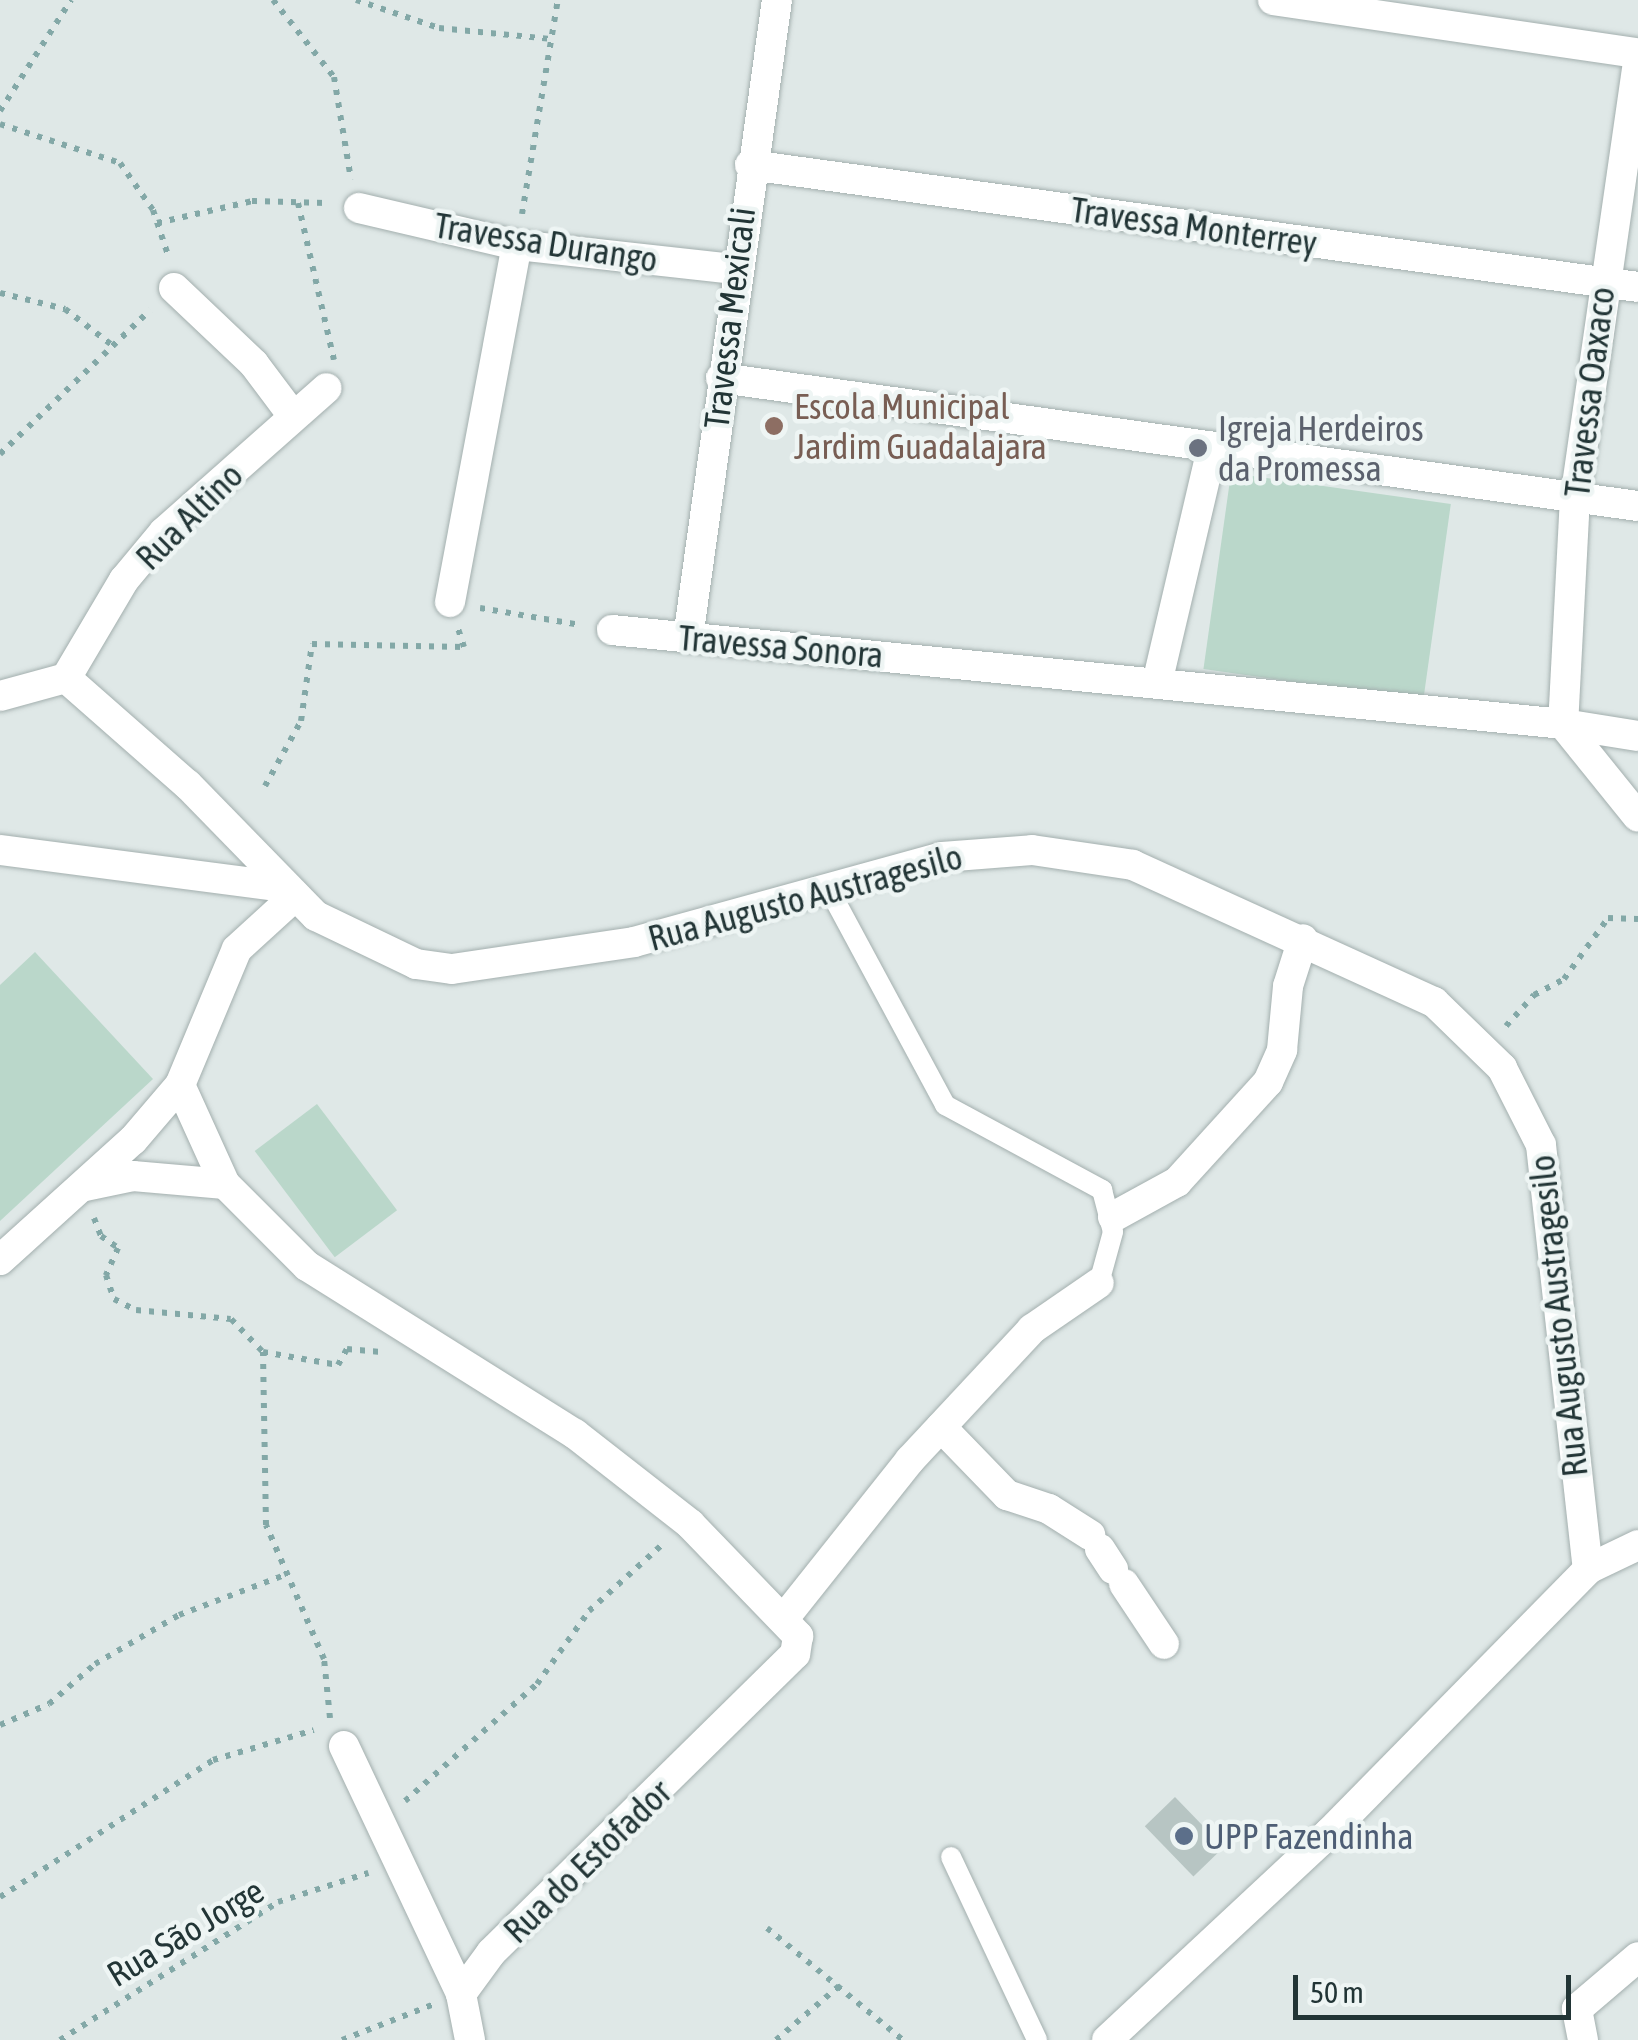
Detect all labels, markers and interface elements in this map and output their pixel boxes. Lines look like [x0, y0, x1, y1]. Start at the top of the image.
street label: Travessa Monterrey [1068, 188, 1320, 264]
street label: Travessa Durango [432, 204, 660, 280]
street label: Travessa Mexicali [695, 205, 763, 431]
street label: Travessa Oaxaco [1555, 285, 1623, 499]
place label: Escola Municipal Jardim Guadalajara [794, 385, 1047, 467]
place label: Igreja Herdeiros da Promessa [1218, 407, 1424, 489]
marker: Escola Municipal Jardim Guadalajara [763, 415, 785, 437]
marker: Igreja Herdeiros da Promessa [1187, 437, 1209, 459]
street label: Rua Altino [127, 454, 251, 578]
street label: Travessa Sonora [677, 616, 885, 676]
street label: Rua Augusto Austragesilo [643, 835, 967, 959]
street label: Rua Augusto Austragesilo [1520, 1153, 1596, 1479]
street label: Rua do Estofador [495, 1771, 679, 1951]
place label: UPP Fazendinha [1204, 1815, 1413, 1857]
marker: UPP Fazendinha [1173, 1825, 1195, 1847]
street label: Rua São Jorge [99, 1869, 271, 1995]
scale bar [1298, 1955, 1576, 2017]
text: 50 m [1310, 1975, 1364, 2009]

